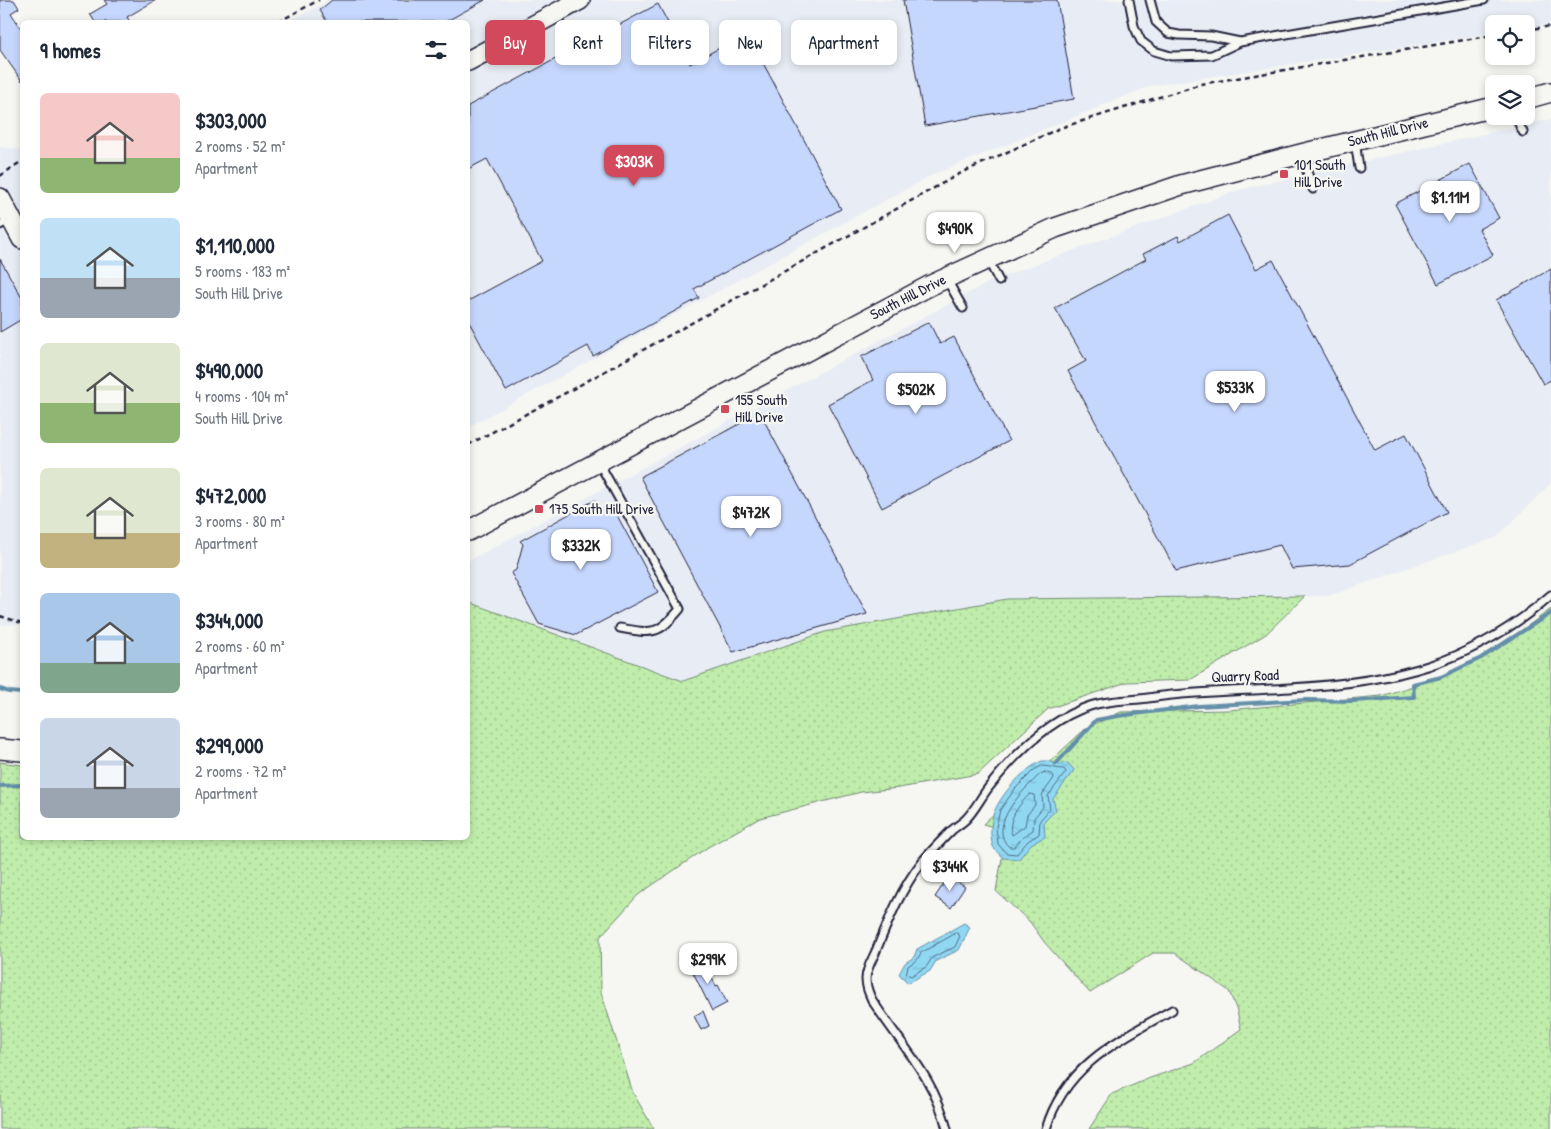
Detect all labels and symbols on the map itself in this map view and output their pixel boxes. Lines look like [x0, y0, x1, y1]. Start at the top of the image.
street label: South Hill Drive [1345, 111, 1430, 152]
pin: $303K [599, 144, 669, 187]
place label: 101 South Hill Drive [1294, 154, 1345, 192]
marker: 101 South Hill Drive [1278, 168, 1290, 180]
pin: $1.11M [1409, 180, 1491, 223]
pin: $490K [920, 212, 990, 254]
street label: South Hill Drive [866, 268, 949, 325]
pin: $533K [1200, 370, 1270, 413]
pin: $502K [881, 372, 951, 415]
place label: 155 South Hill Drive [735, 389, 787, 427]
marker: 155 South Hill Drive [719, 403, 731, 415]
pin: $472K [716, 496, 786, 538]
place label: 175 South Hill Drive [549, 498, 654, 519]
marker: 175 South Hill Drive [533, 503, 545, 515]
pin: $332K [546, 528, 616, 571]
street label: Quarry Road [1211, 664, 1279, 687]
pin: $344K [915, 850, 985, 892]
pin: $299K [673, 942, 743, 985]

